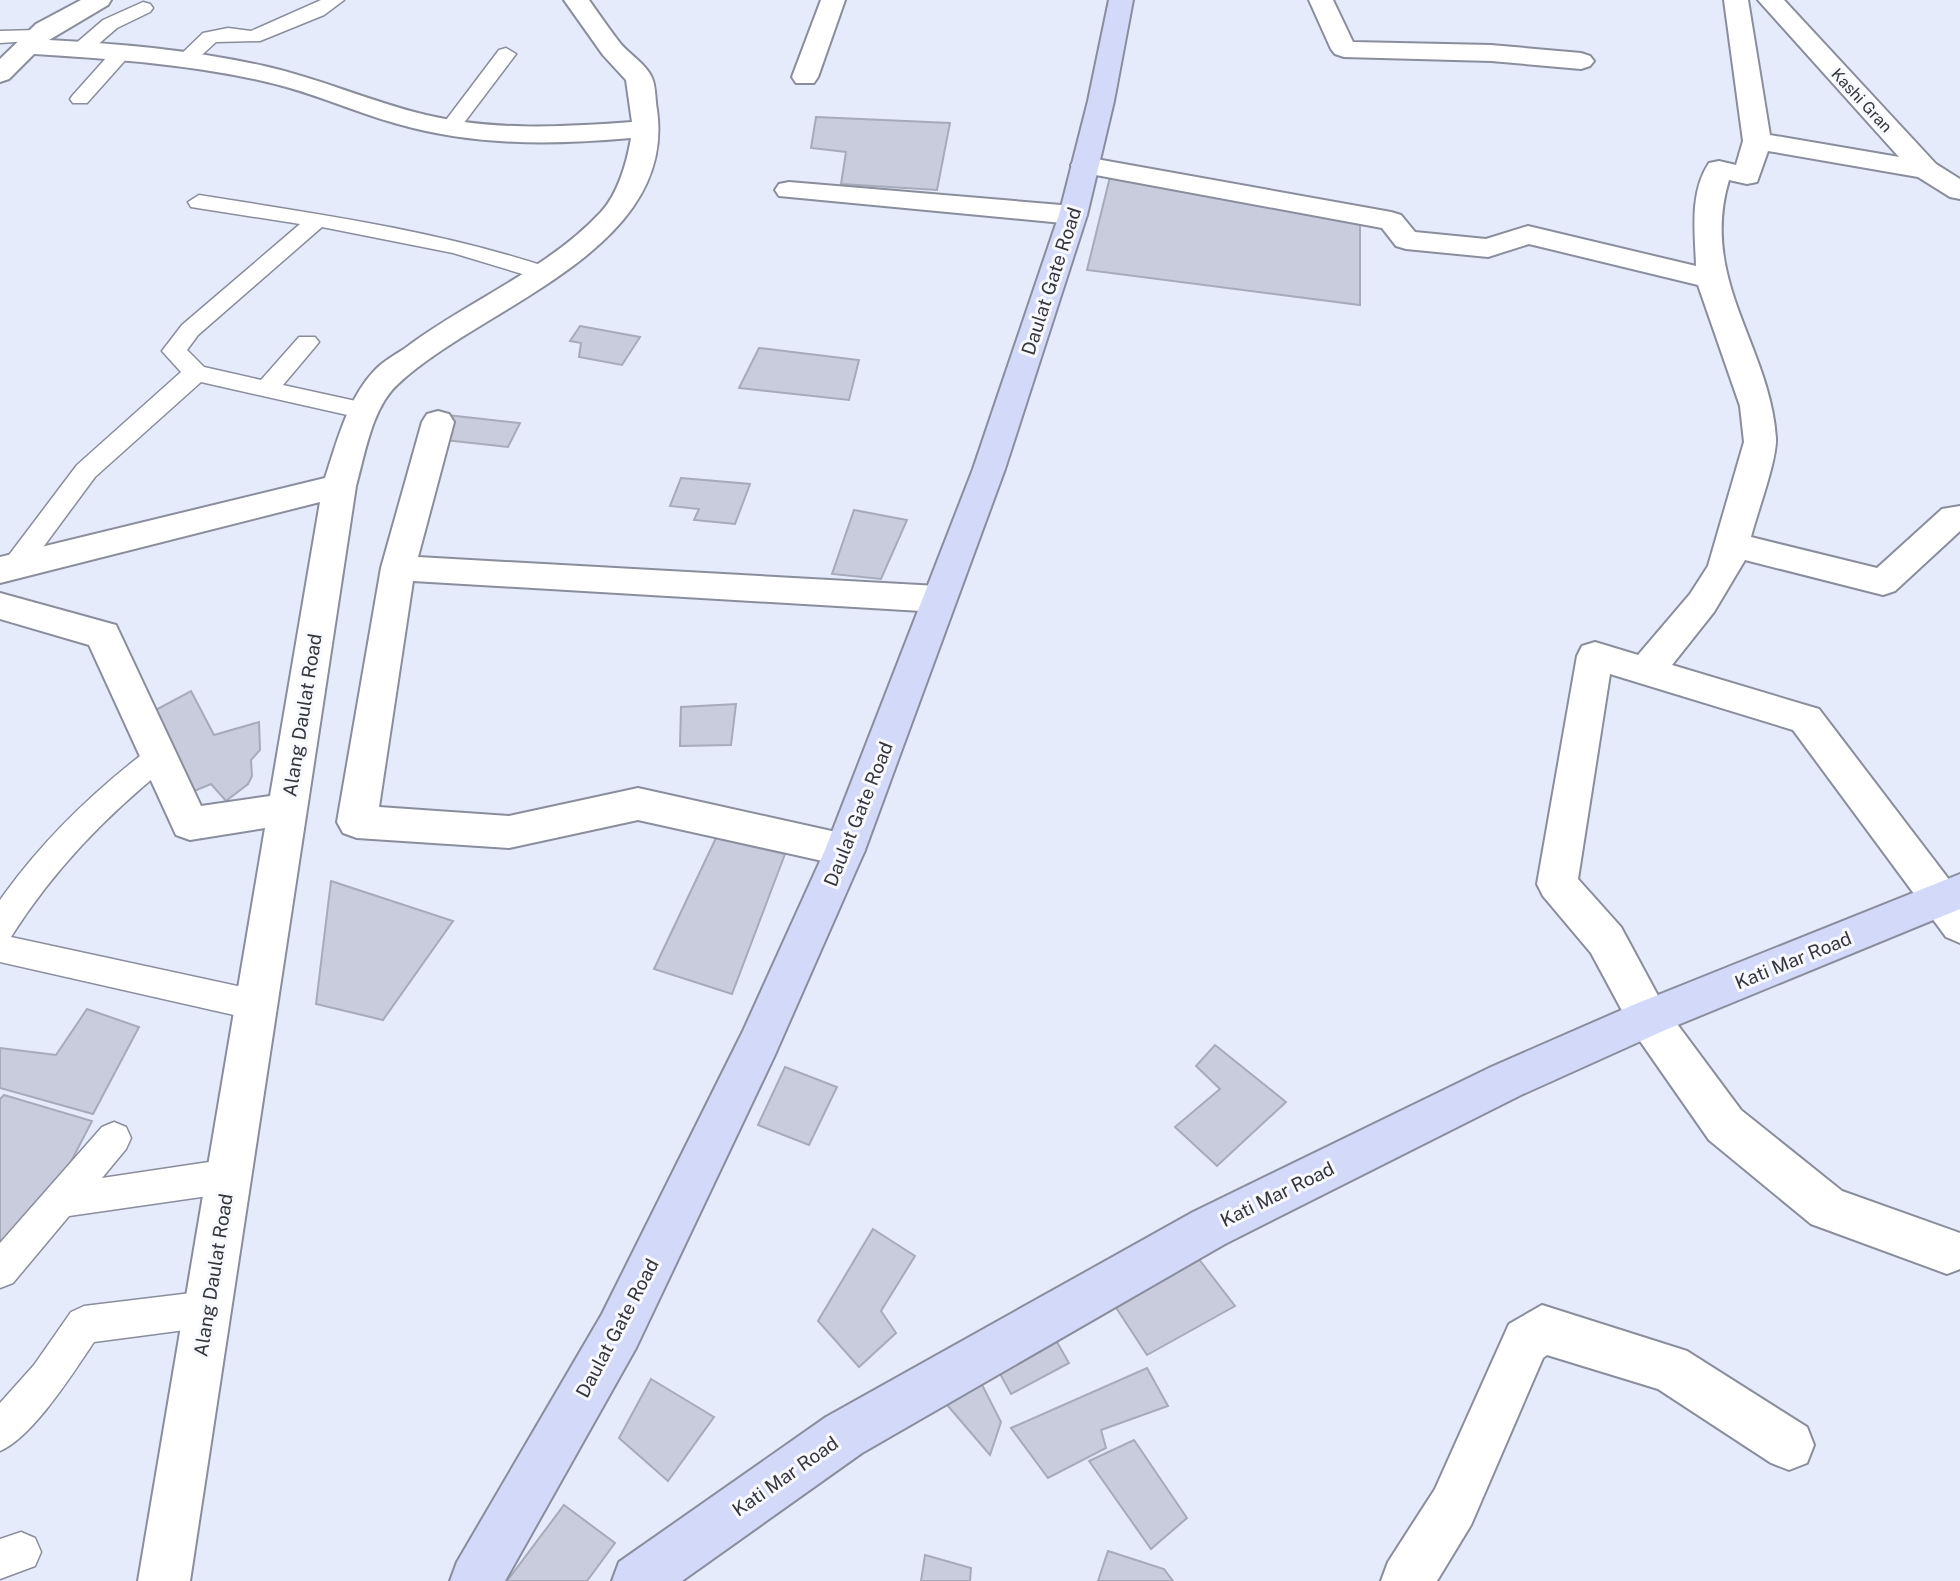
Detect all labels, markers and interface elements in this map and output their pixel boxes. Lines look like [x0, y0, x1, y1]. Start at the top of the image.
street label: Kashi Gran [1827, 64, 1896, 136]
street label: Daulat Gate Road [1017, 204, 1085, 358]
street label: Alang Daulat Road [278, 632, 326, 798]
street label: Daulat Gate Road [819, 738, 897, 890]
street label: Kati Mar Road [1731, 927, 1855, 993]
street label: Kati Mar Road [1216, 1157, 1338, 1231]
street label: Alang Daulat Road [189, 1192, 237, 1358]
street label: Daulat Gate Road [571, 1255, 663, 1401]
street label: Kati Mar Road [728, 1431, 842, 1521]

